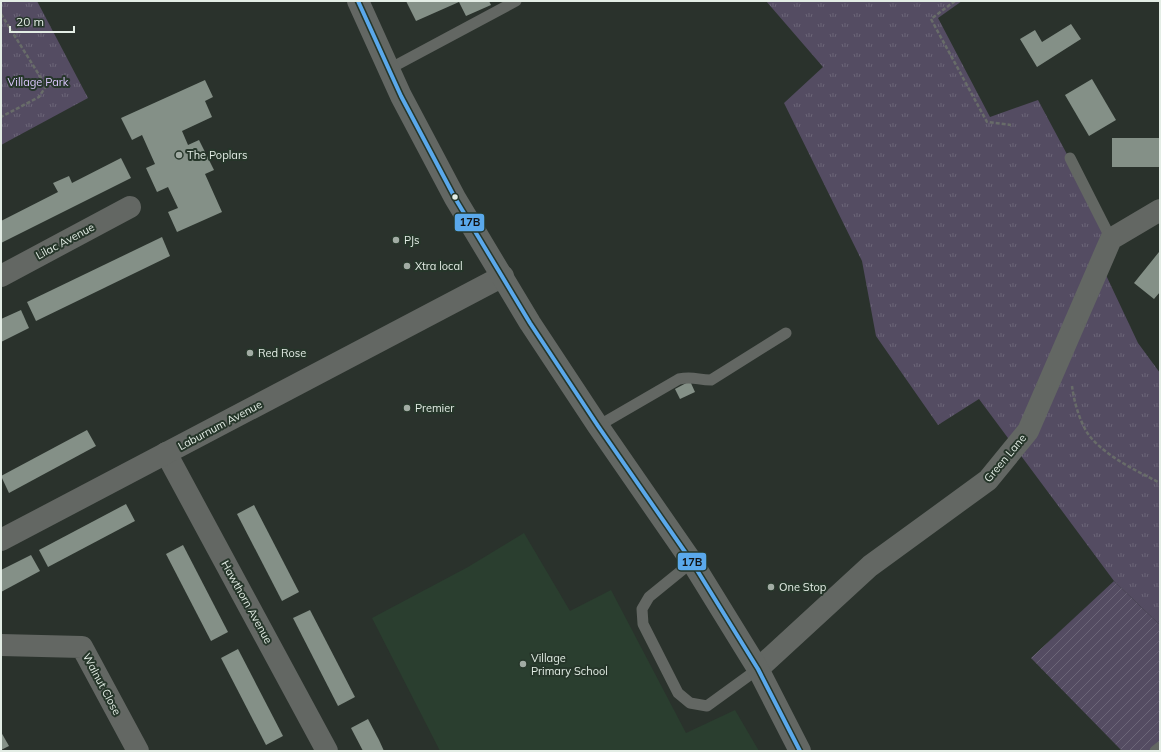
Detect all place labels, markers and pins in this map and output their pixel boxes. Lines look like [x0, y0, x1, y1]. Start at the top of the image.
place label: The Poplars [187, 148, 247, 162]
marker: The Poplars [174, 150, 184, 160]
unlabelled marker [450, 192, 460, 202]
place label: PJs [404, 233, 420, 247]
marker: PJs [391, 235, 401, 245]
place label: Xtra local [415, 259, 463, 273]
marker: Xtra local [402, 261, 412, 271]
place label: Red Rose [258, 346, 306, 360]
marker: Red Rose [245, 348, 255, 358]
place label: Premier [415, 401, 454, 415]
marker: Premier [402, 403, 412, 413]
place label: One Stop [779, 580, 827, 594]
marker: One Stop [766, 582, 776, 592]
place label: Village Primary School [531, 651, 608, 678]
marker: Village Primary School [518, 659, 528, 669]

